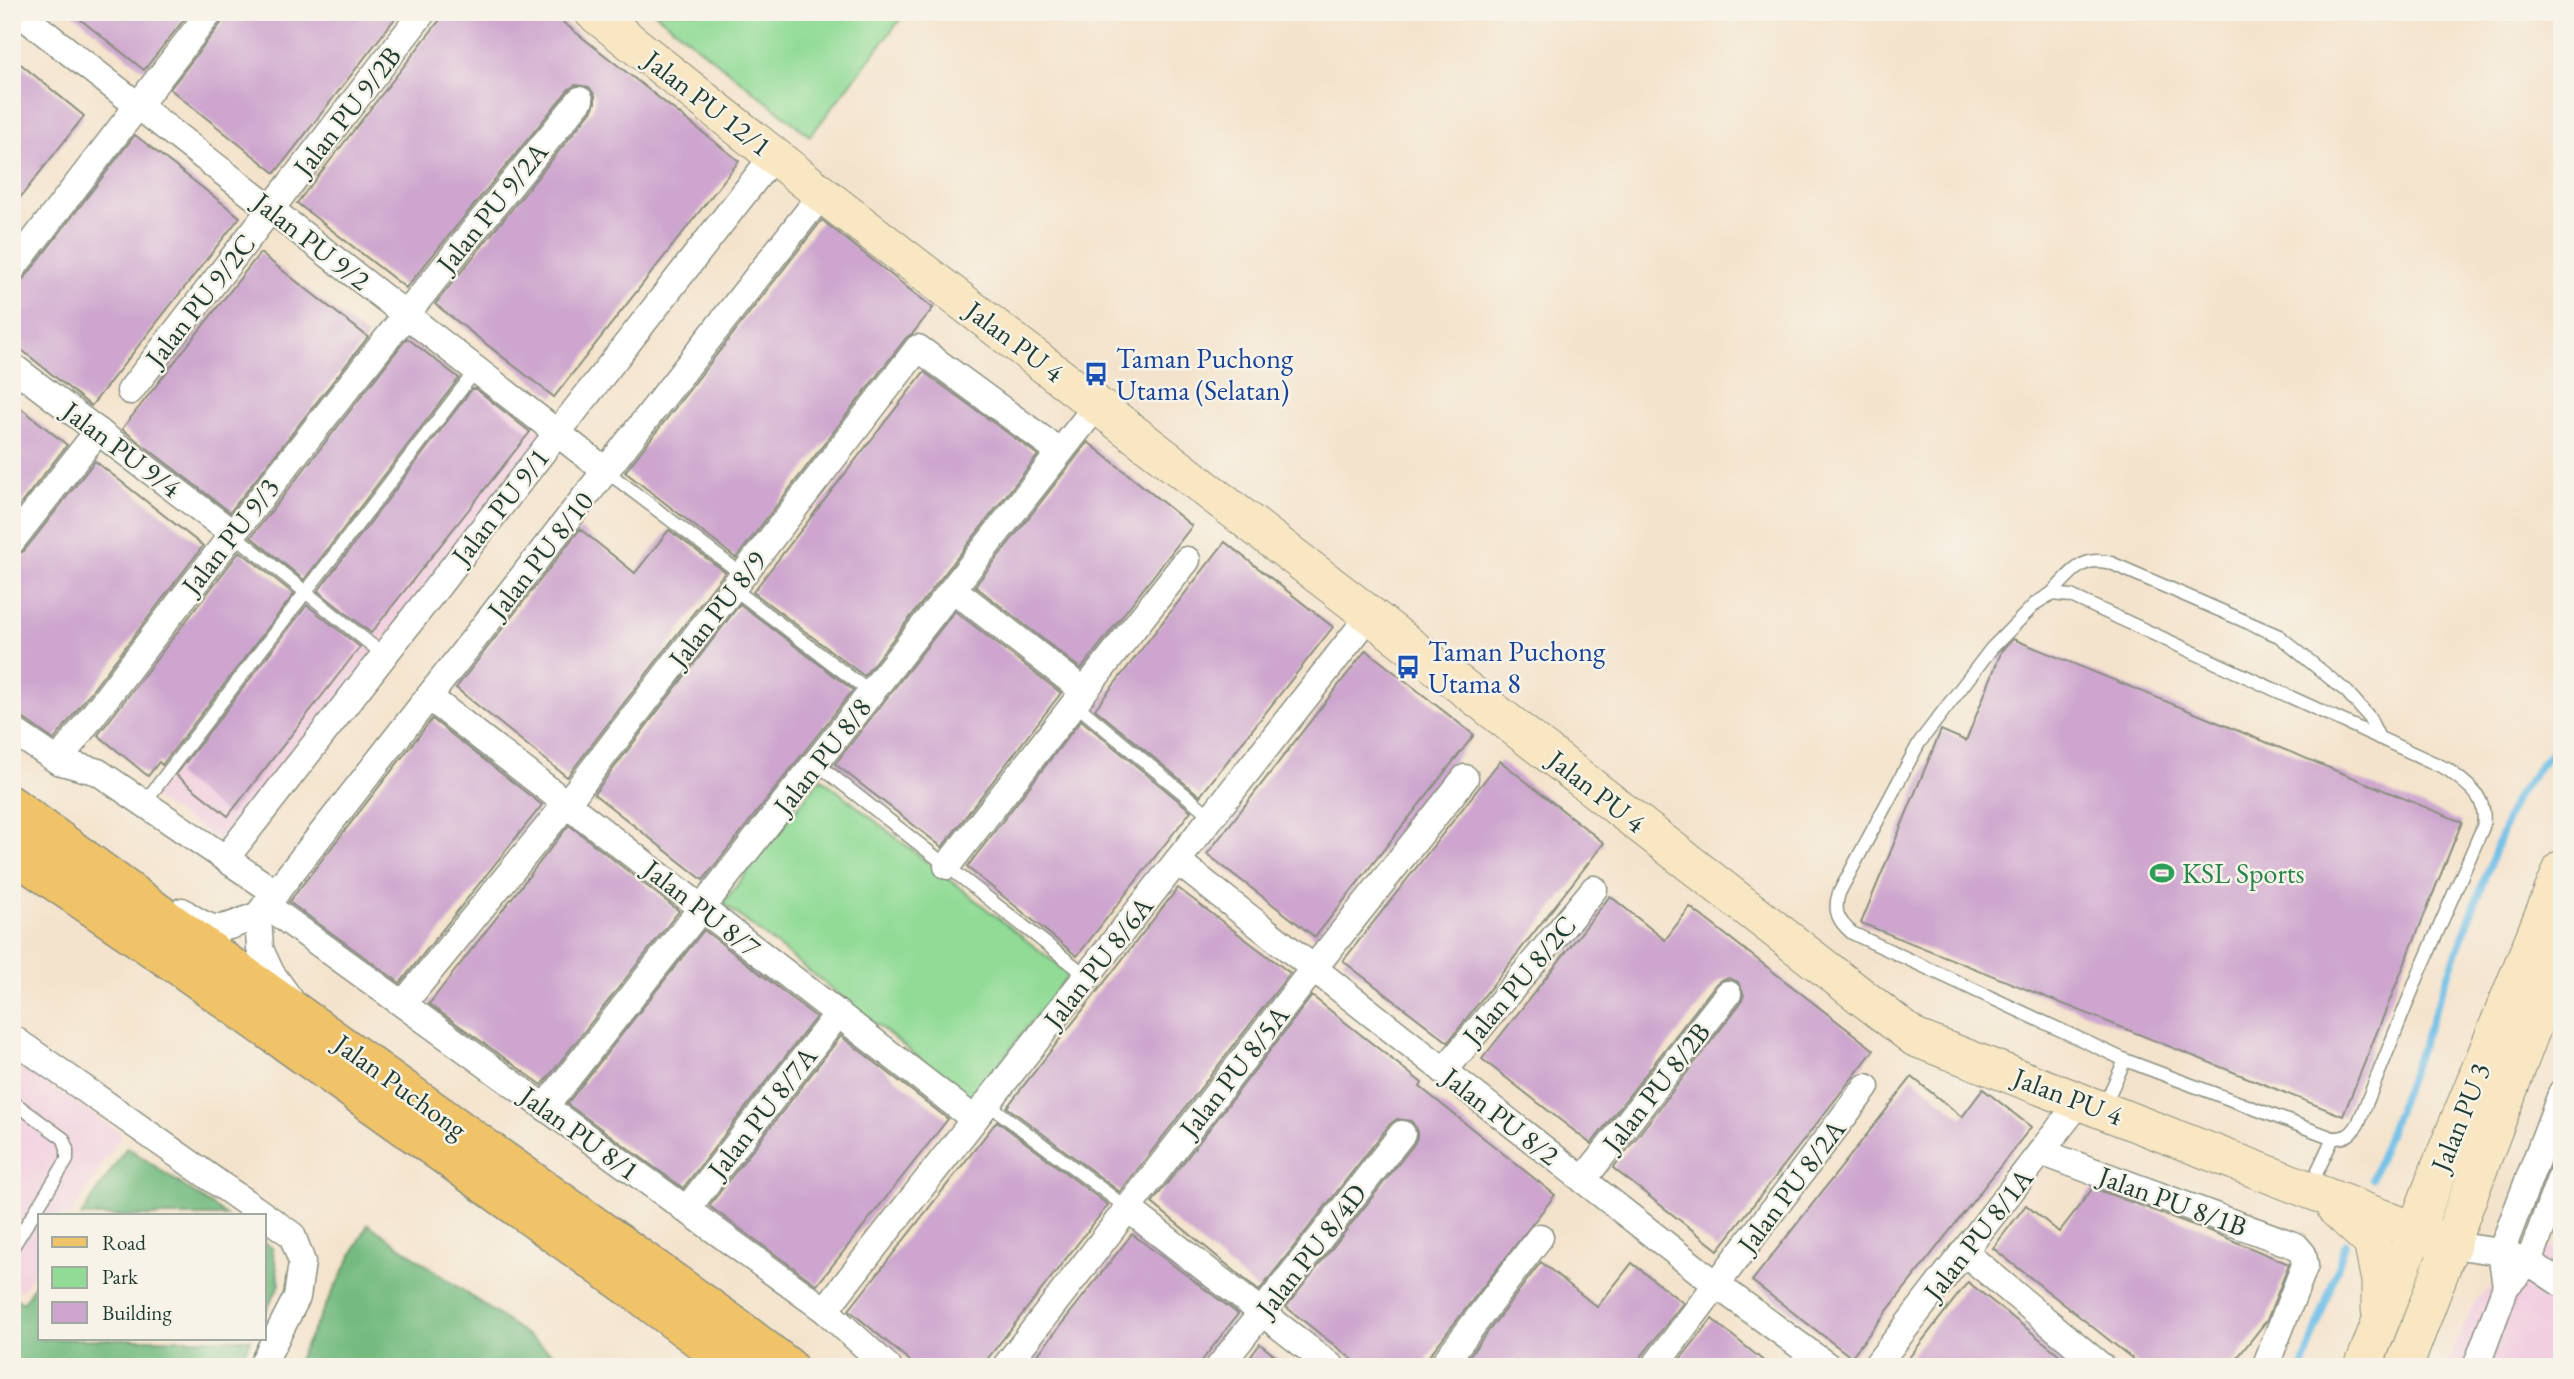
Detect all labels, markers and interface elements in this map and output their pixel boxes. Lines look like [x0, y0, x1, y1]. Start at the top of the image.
street label: Jalan PU 9/2B [284, 39, 409, 185]
street label: Jalan PU 12/1 [635, 41, 779, 164]
street label: Jalan PU 9/2A [427, 134, 556, 281]
street label: Jalan PU 9/2 [245, 183, 378, 298]
street label: Jalan PU 9/2C [136, 226, 263, 375]
street label: Jalan PU 4 [957, 291, 1072, 390]
place label: Taman Puchong Utama (Selatan) [1116, 340, 1294, 408]
bus stop icon: Taman Puchong Utama (Selatan) [1082, 360, 1110, 388]
street label: Jalan PU 9/4 [54, 392, 189, 505]
street label: Jalan PU 9/1 [442, 440, 557, 573]
street label: Jalan PU 9/3 [172, 470, 287, 603]
street label: Jalan PU 8/10 [478, 484, 601, 628]
street label: Jalan PU 8/9 [659, 543, 774, 676]
place label: Taman Puchong Utama 8 [1428, 633, 1606, 701]
bus stop icon: Taman Puchong Utama 8 [1394, 653, 1422, 681]
street label: Jalan PU 8/8 [764, 690, 879, 823]
street label: Jalan PU 4 [1539, 740, 1653, 841]
street label: Jalan PU 8/7 [635, 850, 768, 965]
place label: KSL Sports [2182, 855, 2305, 891]
sports icon: KSL Sports [2148, 859, 2176, 887]
street label: Jalan PU 8/6A [1034, 888, 1161, 1037]
street label: Jalan PU 8/2C [1453, 908, 1584, 1054]
street label: Jalan PU 8/5A [1170, 997, 1297, 1146]
street label: Jalan PU 8/2B [1593, 1015, 1718, 1161]
street label: Jalan Puchong [326, 1024, 475, 1147]
street label: Jalan PU 8/7A [698, 1038, 825, 1187]
street label: Jalan PU 3 [2421, 1057, 2498, 1179]
street label: Jalan PU 8/2 [1434, 1058, 1567, 1173]
street label: Jalan PU 4 [2006, 1058, 2128, 1133]
street label: Jalan PU 8/1 [512, 1076, 647, 1188]
street label: Jalan PU 8/2A [1728, 1112, 1853, 1262]
street label: Jalan PU 8/1B [2092, 1157, 2252, 1244]
street label: Jalan PU 8/1A [1914, 1160, 2041, 1309]
street label: Jalan PU 8/4D [1246, 1176, 1374, 1326]
legend [38, 1214, 266, 1340]
text: Road [102, 1229, 146, 1256]
text: Park [102, 1263, 139, 1290]
text: Building [102, 1299, 172, 1326]

